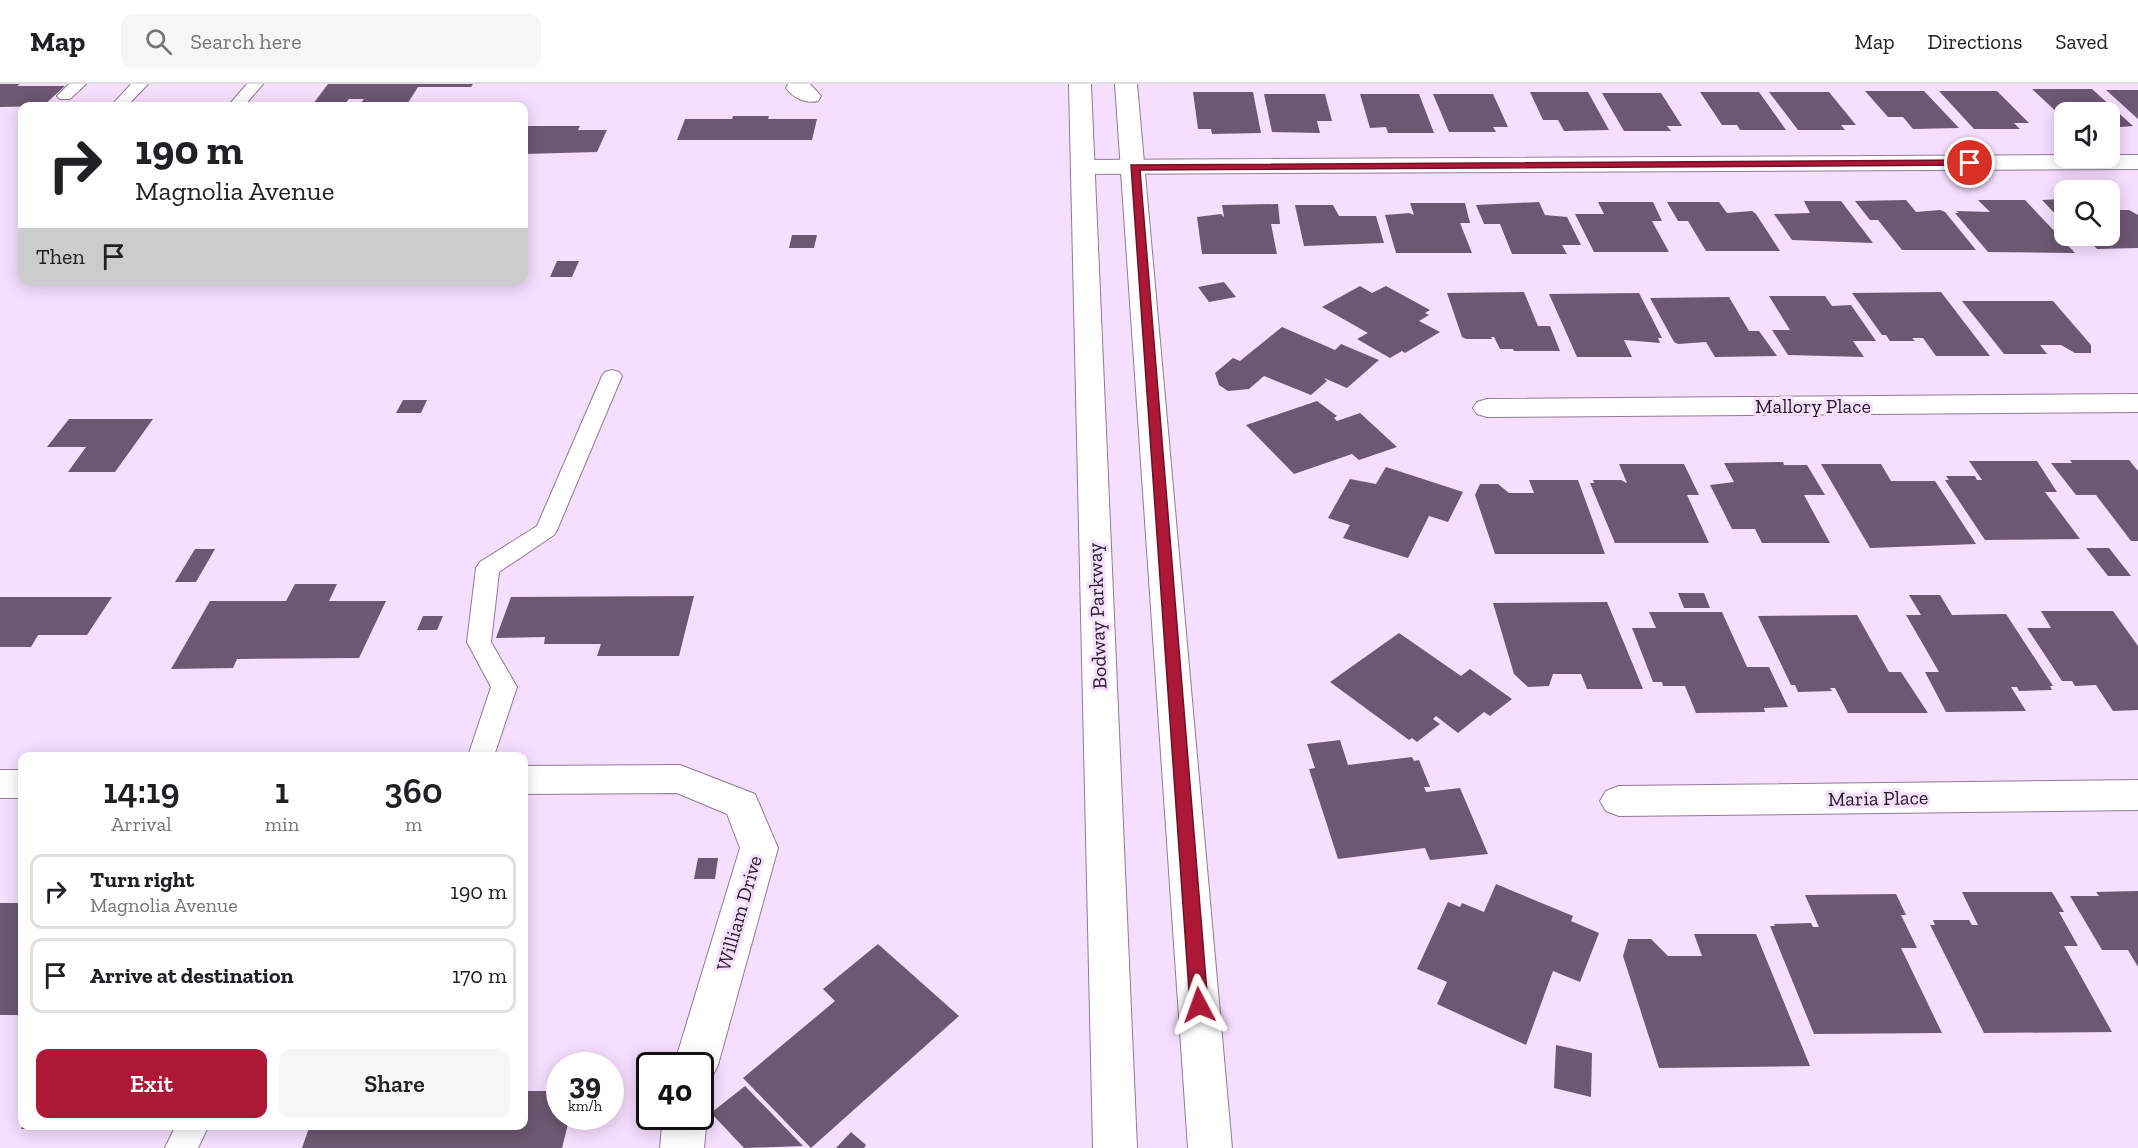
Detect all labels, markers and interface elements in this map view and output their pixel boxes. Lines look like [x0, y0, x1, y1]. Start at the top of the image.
search box [121, 14, 541, 68]
text: Map [30, 25, 85, 58]
icon: search [142, 25, 175, 58]
text: Search here [190, 28, 302, 55]
text: Map [1855, 29, 1895, 54]
text: Directions [1928, 29, 2022, 54]
text: Saved [2055, 29, 2108, 54]
map controls [2054, 102, 2120, 246]
button: sound [2054, 102, 2120, 168]
text: 190 m [135, 124, 243, 175]
icon: right [36, 126, 114, 204]
pin [1944, 137, 1995, 188]
icon: arrive [1953, 146, 1986, 179]
text: Magnolia Avenue [135, 175, 334, 207]
button: search [2054, 180, 2120, 246]
icon: arrive [97, 240, 130, 273]
text: Then [36, 243, 85, 270]
street label: Mallory Place [1755, 394, 1871, 418]
street label: Bodway Parkway [1082, 542, 1112, 690]
text: 14:19 [103, 769, 180, 812]
text: 1 [275, 769, 289, 812]
text: 360 [384, 769, 443, 812]
street label: Maria Place [1828, 785, 1928, 811]
text: Arrival [111, 812, 172, 836]
text: min [265, 812, 299, 836]
text: m [405, 812, 422, 836]
street label: William Drive [711, 853, 767, 973]
text: Turn right [90, 866, 194, 893]
icon: right [39, 875, 72, 908]
text: 190 m [450, 878, 507, 905]
text: Magnolia Avenue [90, 893, 238, 917]
icon: arrive [39, 959, 72, 992]
text: Arrive at destination [90, 962, 293, 989]
text: 170 m [452, 962, 507, 989]
position arrow [1167, 973, 1231, 1037]
button: Exit [36, 1049, 267, 1118]
button: Share [279, 1049, 510, 1118]
speed limit sign: 40 [636, 1052, 714, 1130]
text: 39 [569, 1066, 601, 1102]
text: km/h [568, 1097, 602, 1115]

